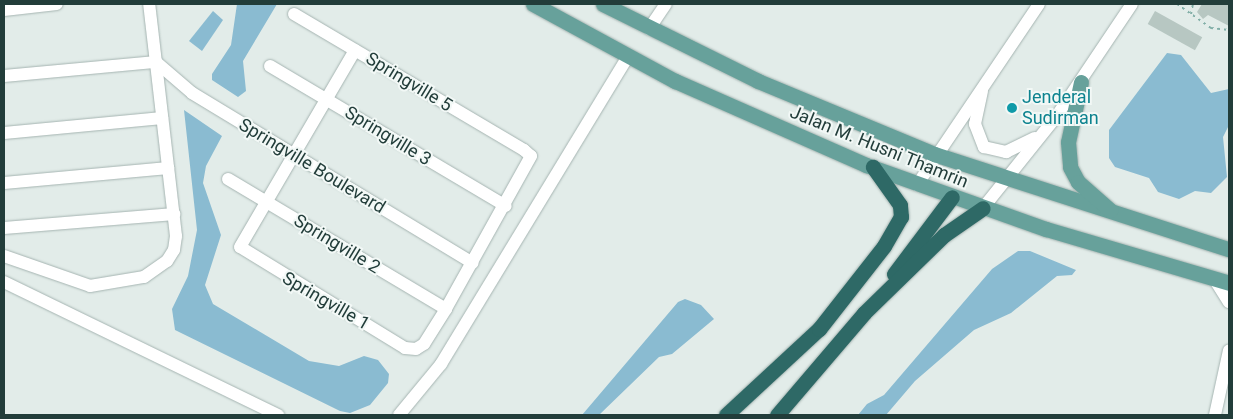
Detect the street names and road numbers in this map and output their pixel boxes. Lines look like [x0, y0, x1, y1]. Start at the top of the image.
street label: Springville 5 [362, 48, 456, 116]
street label: Jalan M. Husni Thamrin [787, 101, 971, 193]
street label: Springville 3 [341, 102, 435, 170]
street label: Springville Boulevard [235, 114, 389, 218]
street label: Springville 2 [290, 210, 384, 278]
street label: Springville 1 [278, 267, 374, 335]

